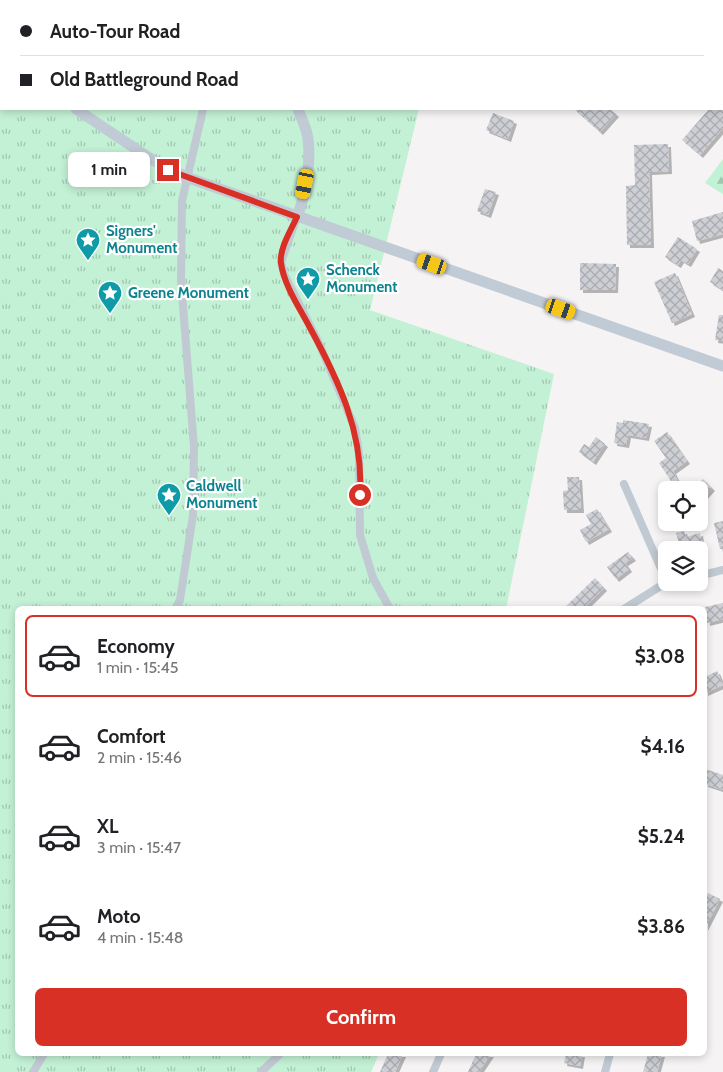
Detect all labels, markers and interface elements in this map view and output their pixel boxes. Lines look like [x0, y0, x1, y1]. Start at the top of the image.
text: Auto-Tour Road [50, 20, 180, 43]
text: Old Battleground Road [50, 68, 239, 91]
callout: 1 min [68, 152, 150, 188]
route end [157, 159, 179, 181]
text: 1 min [91, 160, 127, 179]
car [294, 168, 315, 200]
place label: Signers' Monument [106, 222, 177, 257]
place icon: Signers' Monument [75, 227, 101, 261]
car [415, 252, 448, 276]
place label: Schenck Monument [326, 261, 397, 296]
place icon: Schenck Monument [295, 266, 321, 300]
place icon: Greene Monument [97, 280, 123, 314]
place label: Greene Monument [128, 284, 249, 302]
car [544, 297, 577, 321]
place label: Caldwell Monument [186, 477, 257, 512]
map controls [658, 481, 708, 591]
button: locate [658, 481, 708, 531]
place icon: Caldwell Monument [156, 482, 182, 516]
route start [349, 484, 371, 506]
button: layers [658, 541, 708, 591]
icon: car [37, 634, 82, 679]
text: Economy [97, 635, 175, 658]
text: $3.08 [635, 645, 685, 668]
text: 1 min · 15:45 [97, 658, 178, 677]
icon: car [37, 724, 82, 769]
text: Comfort [97, 725, 166, 748]
text: $4.16 [641, 735, 685, 758]
text: 2 min · 15:46 [97, 748, 182, 767]
icon: car [37, 814, 82, 859]
text: XL [97, 815, 118, 838]
text: $5.24 [638, 825, 685, 848]
text: 3 min · 15:47 [97, 838, 181, 857]
icon: car [37, 904, 82, 949]
text: Moto [97, 905, 141, 928]
text: $3.86 [637, 915, 685, 938]
text: 4 min · 15:48 [97, 928, 183, 947]
button: Confirm [35, 988, 687, 1046]

